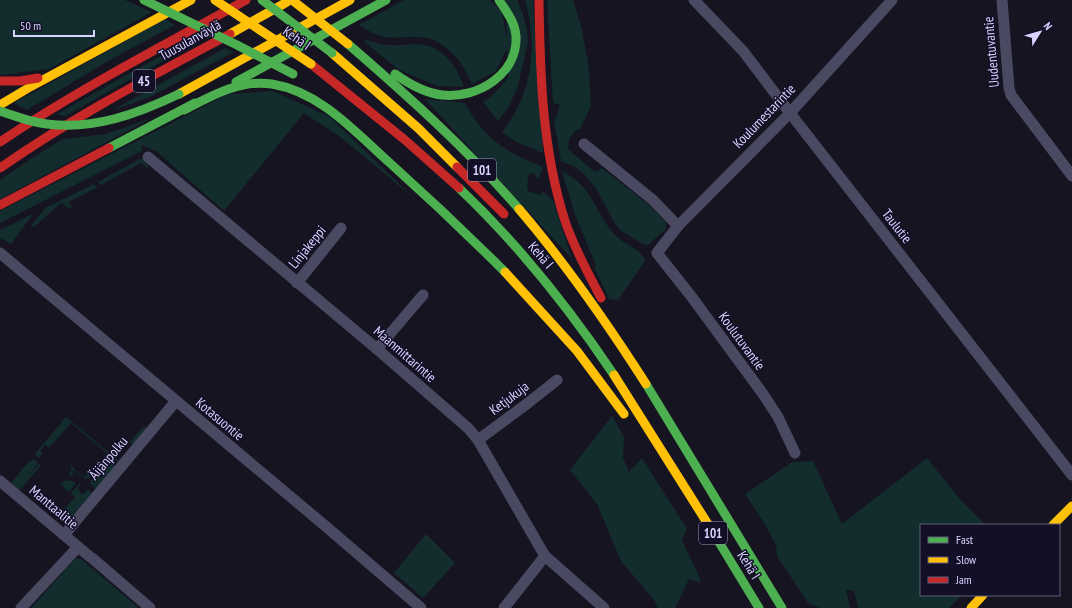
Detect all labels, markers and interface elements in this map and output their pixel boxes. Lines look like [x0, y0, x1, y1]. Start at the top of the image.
scale bar [14, 12, 94, 38]
north arrow [1020, 12, 1060, 52]
street label: Tuusulanväylä [156, 16, 224, 64]
street label: Uudentuvantie [979, 16, 1003, 88]
text: 50 m [20, 18, 41, 33]
text: N [1041, 19, 1055, 33]
street label: Kehä I [279, 22, 315, 54]
road number: 45 [133, 70, 155, 92]
street label: Koulumestarintie [729, 80, 799, 152]
road number: 101 [468, 159, 496, 181]
street label: Taulutie [878, 205, 916, 247]
street label: Linjakeppi [284, 222, 330, 272]
street label: Kehä I [524, 238, 558, 272]
street label: Koulutuvantie [715, 308, 769, 374]
street label: Maanmittarintie [370, 322, 440, 386]
street label: Ketjukuja [486, 377, 532, 419]
street label: Kotasuontie [192, 394, 248, 445]
street label: Äijänpolku [85, 433, 131, 483]
street label: Manttaalitie [26, 481, 82, 533]
road number: 101 [699, 522, 727, 544]
legend [920, 524, 1060, 596]
text: Fast [956, 532, 974, 547]
street label: Kehä I [733, 547, 765, 583]
text: Slow [956, 552, 977, 567]
text: Jam [955, 572, 972, 587]

